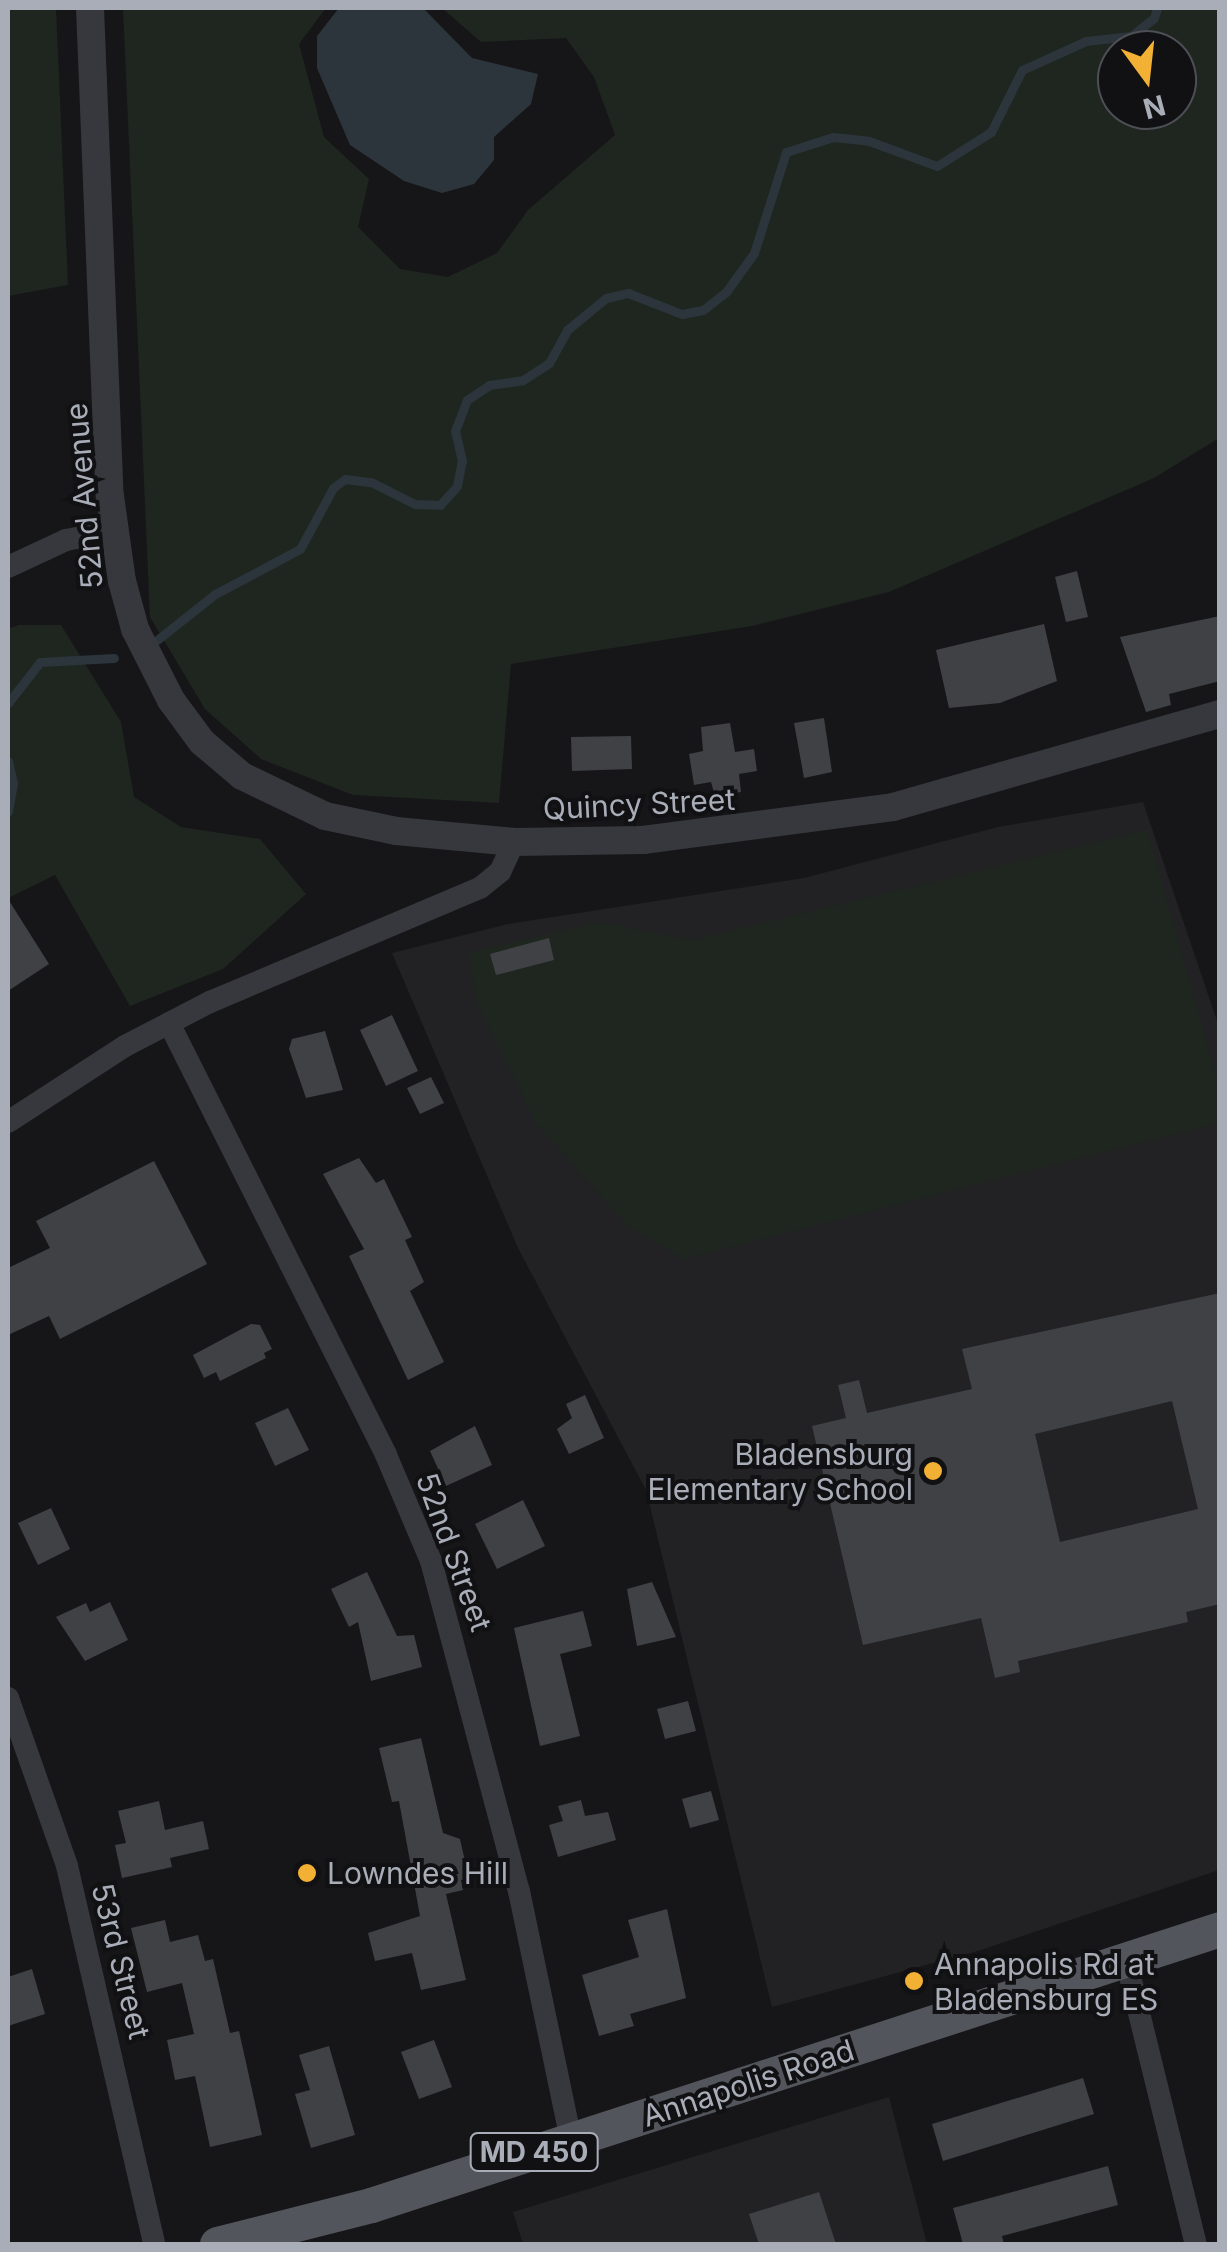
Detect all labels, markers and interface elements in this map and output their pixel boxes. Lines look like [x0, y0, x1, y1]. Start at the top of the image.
north arrow [1097, 30, 1197, 130]
text: N [1140, 88, 1169, 126]
street label: 52nd Avenue [58, 402, 110, 590]
street label: Quincy Street [542, 781, 736, 827]
place label: Bladensburg Elementary School [647, 1436, 913, 1506]
marker: Bladensburg Elementary School [922, 1460, 944, 1482]
street label: 52nd Street [409, 1468, 499, 1636]
place label: Lowndes Hill [327, 1855, 508, 1891]
marker: Lowndes Hill [296, 1862, 318, 1884]
street label: 53rd Street [84, 1879, 158, 2043]
place label: Annapolis Rd at Bladensburg ES [934, 1946, 1158, 2016]
marker: Annapolis Rd at Bladensburg ES [903, 1970, 925, 1992]
street label: Annapolis Road [638, 2032, 858, 2134]
road number: MD 450 [469, 2129, 599, 2175]

